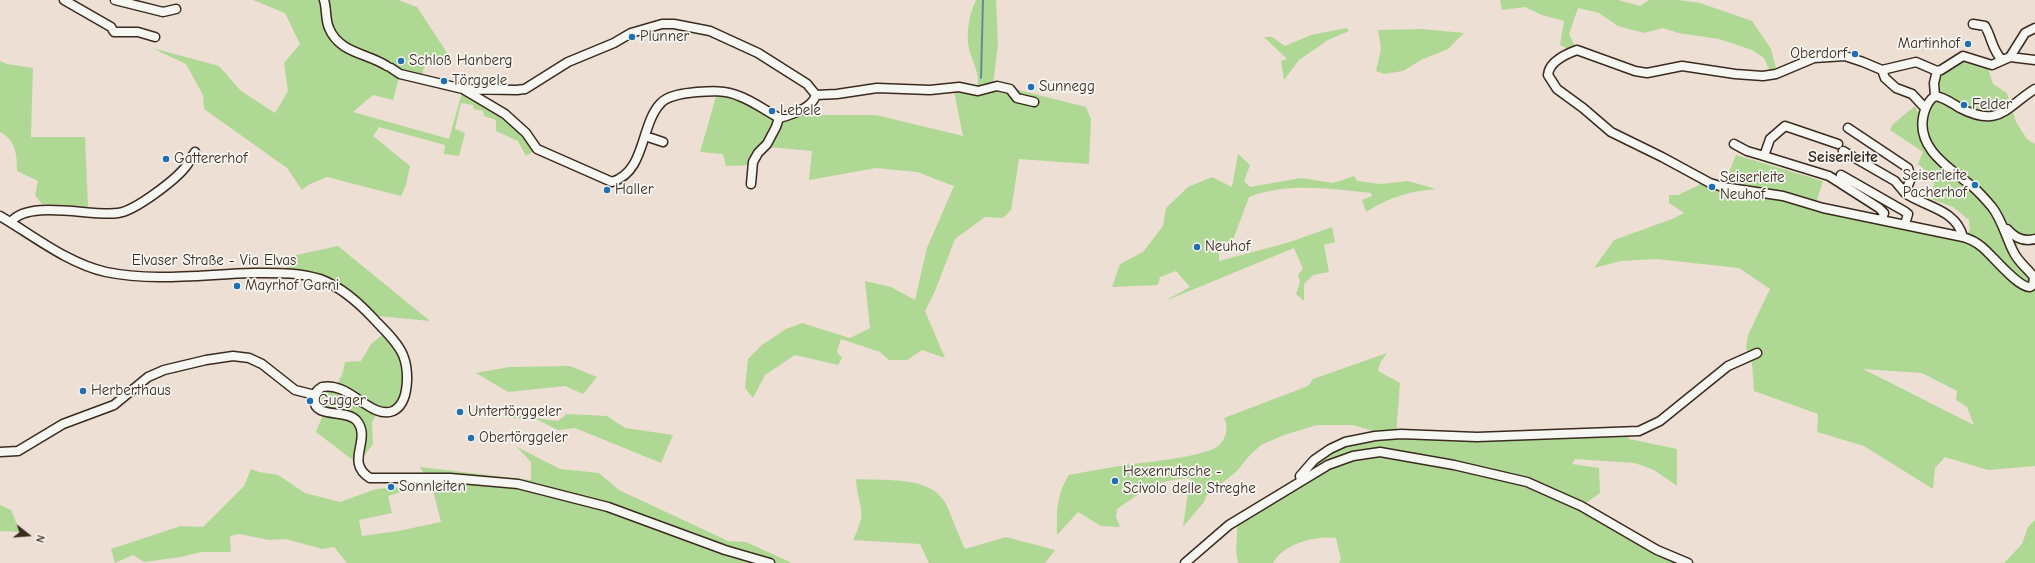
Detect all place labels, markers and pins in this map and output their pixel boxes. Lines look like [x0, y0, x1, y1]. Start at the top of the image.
place label: Plunner [640, 28, 689, 46]
marker: Plunner [627, 32, 637, 42]
place label: Martinhof [1898, 35, 1960, 53]
marker: Martinhof [1963, 39, 1973, 49]
place label: Oberdorf [1790, 45, 1847, 63]
marker: Oberdorf [1850, 49, 1860, 59]
place label: Schloß Hanberg [409, 52, 513, 70]
marker: Schloß Hanberg [396, 56, 406, 66]
place label: Törggele [452, 72, 507, 90]
marker: Törggele [439, 76, 449, 86]
place label: Sunnegg [1039, 78, 1095, 96]
marker: Sunnegg [1026, 82, 1036, 92]
place label: Felder [1972, 96, 2012, 114]
marker: Felder [1959, 100, 1969, 110]
place label: Lebele [780, 102, 821, 120]
marker: Lebele [767, 106, 777, 116]
place label: Gattererhof [174, 150, 247, 168]
marker: Gattererhof [161, 154, 171, 164]
place label: Seiserleite Pacherhof [1903, 167, 1967, 202]
place label: Seiserleite Neuhof [1720, 169, 1784, 204]
marker: Seiserleite Pacherhof [1970, 180, 1980, 190]
place label: Haller [615, 181, 654, 199]
marker: Seiserleite Neuhof [1707, 182, 1717, 192]
marker: Haller [602, 185, 612, 195]
place label: Neuhof [1205, 238, 1250, 256]
marker: Neuhof [1192, 242, 1202, 252]
place label: Mayrhof Garni [245, 277, 339, 295]
marker: Mayrhof Garni [232, 281, 242, 291]
place label: Herberthaus [91, 382, 171, 400]
marker: Herberthaus [78, 386, 88, 396]
place label: Gugger [318, 392, 366, 410]
marker: Gugger [305, 396, 315, 406]
place label: Untertörggeler [468, 403, 561, 421]
marker: Untertörggeler [455, 407, 465, 417]
place label: Obertörggeler [479, 429, 568, 447]
marker: Obertörggeler [466, 433, 476, 443]
place label: Hexenrutsche - Scivolo delle Streghe [1123, 463, 1256, 498]
marker: Hexenrutsche - Scivolo delle Streghe [1110, 476, 1120, 486]
place label: Sonnleiten [399, 478, 466, 496]
marker: Sonnleiten [386, 482, 396, 492]

